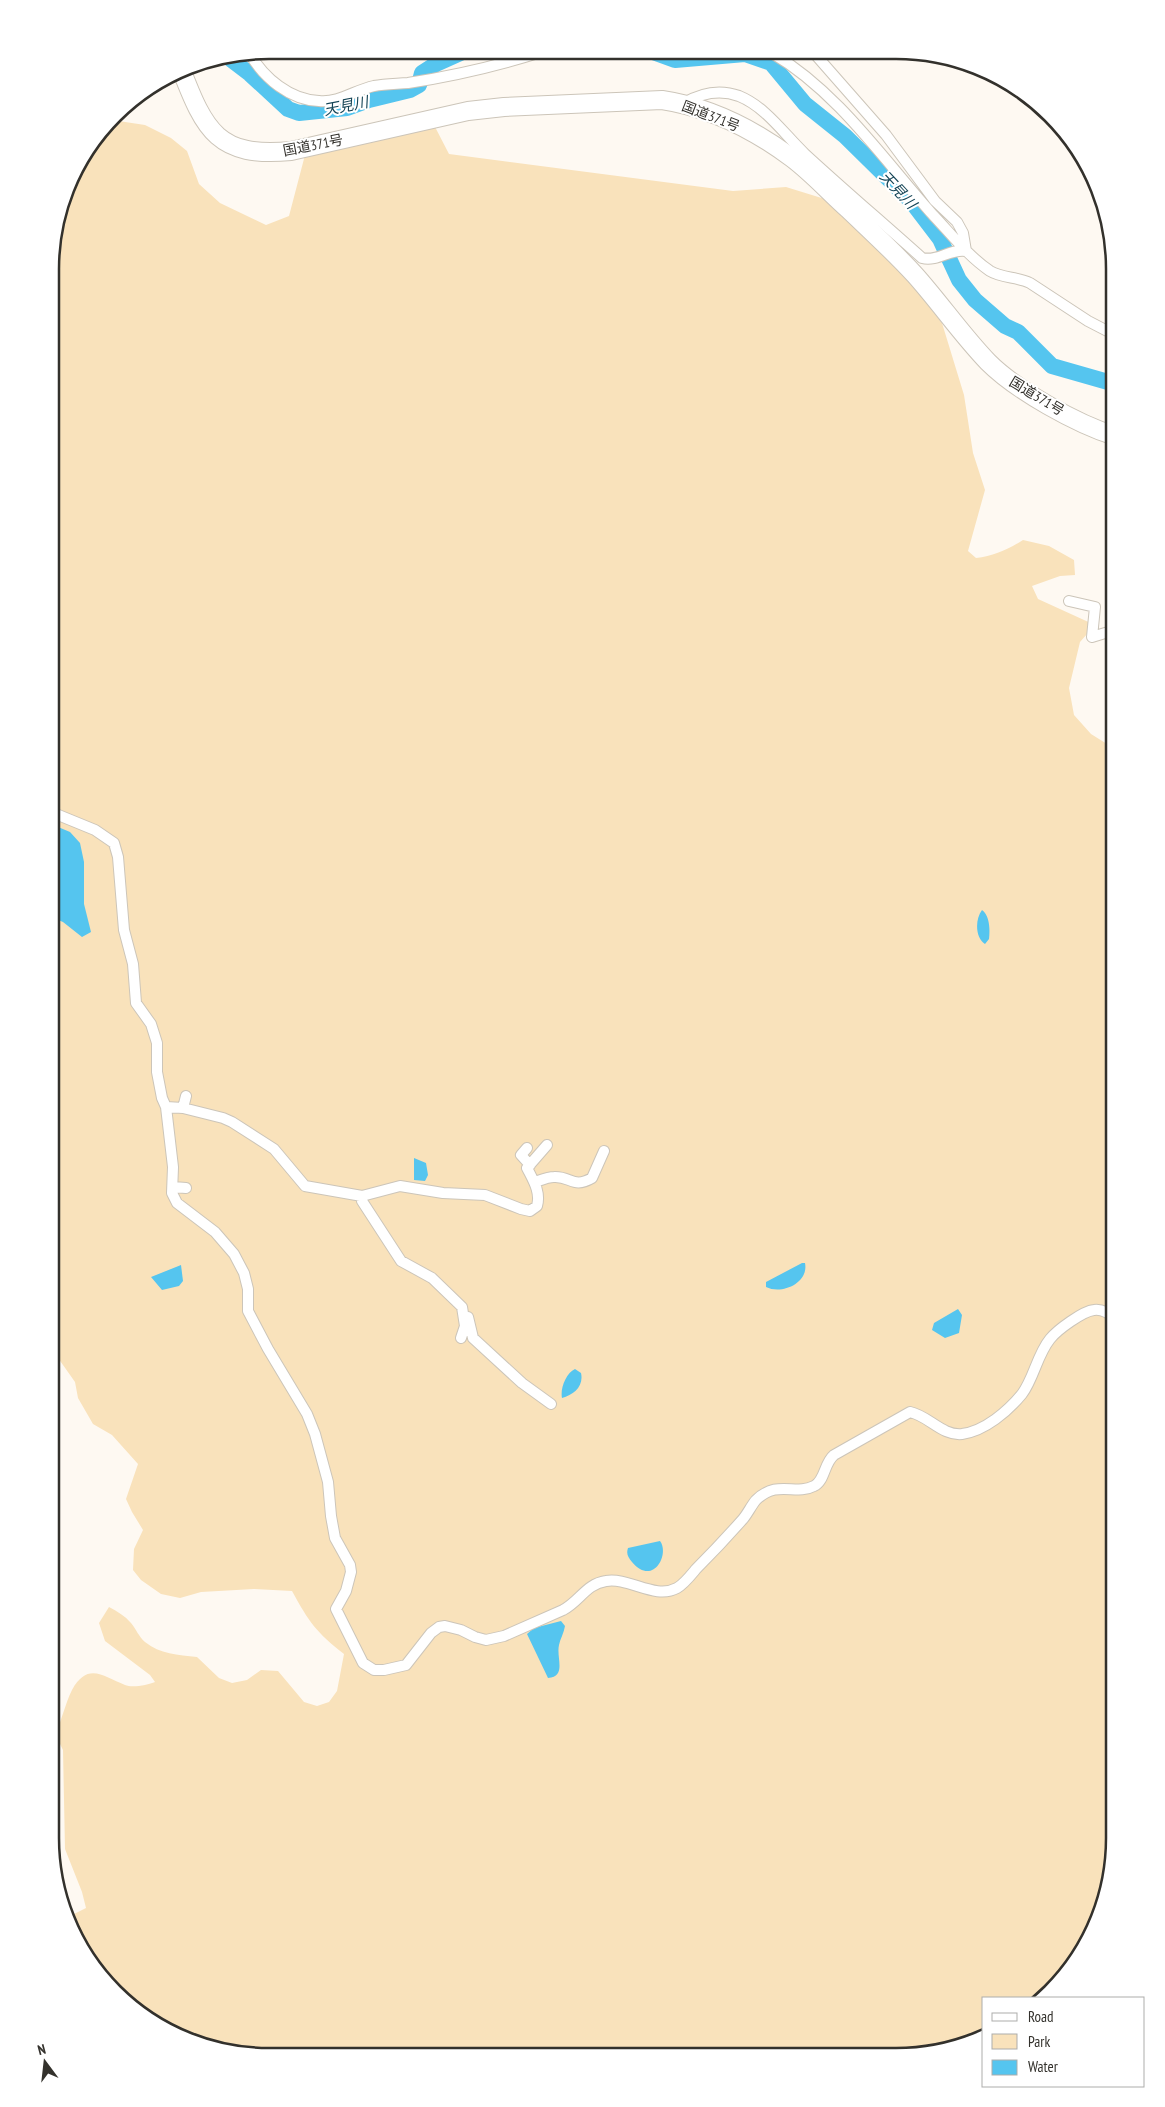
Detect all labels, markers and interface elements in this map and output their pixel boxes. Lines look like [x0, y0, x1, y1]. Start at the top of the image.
water label: 天見川 [322, 92, 372, 119]
street label: 国道371号 [679, 97, 743, 135]
street label: 国道371号 [281, 130, 345, 160]
water label: 天見川 [876, 167, 922, 214]
street label: 国道371号 [1006, 373, 1068, 419]
legend [982, 1997, 1145, 2087]
text: Road [1028, 2007, 1054, 2026]
text: Park [1028, 2032, 1050, 2051]
north arrow [20, 2037, 70, 2087]
text: N [36, 2040, 48, 2059]
text: Water [1028, 2057, 1059, 2076]

